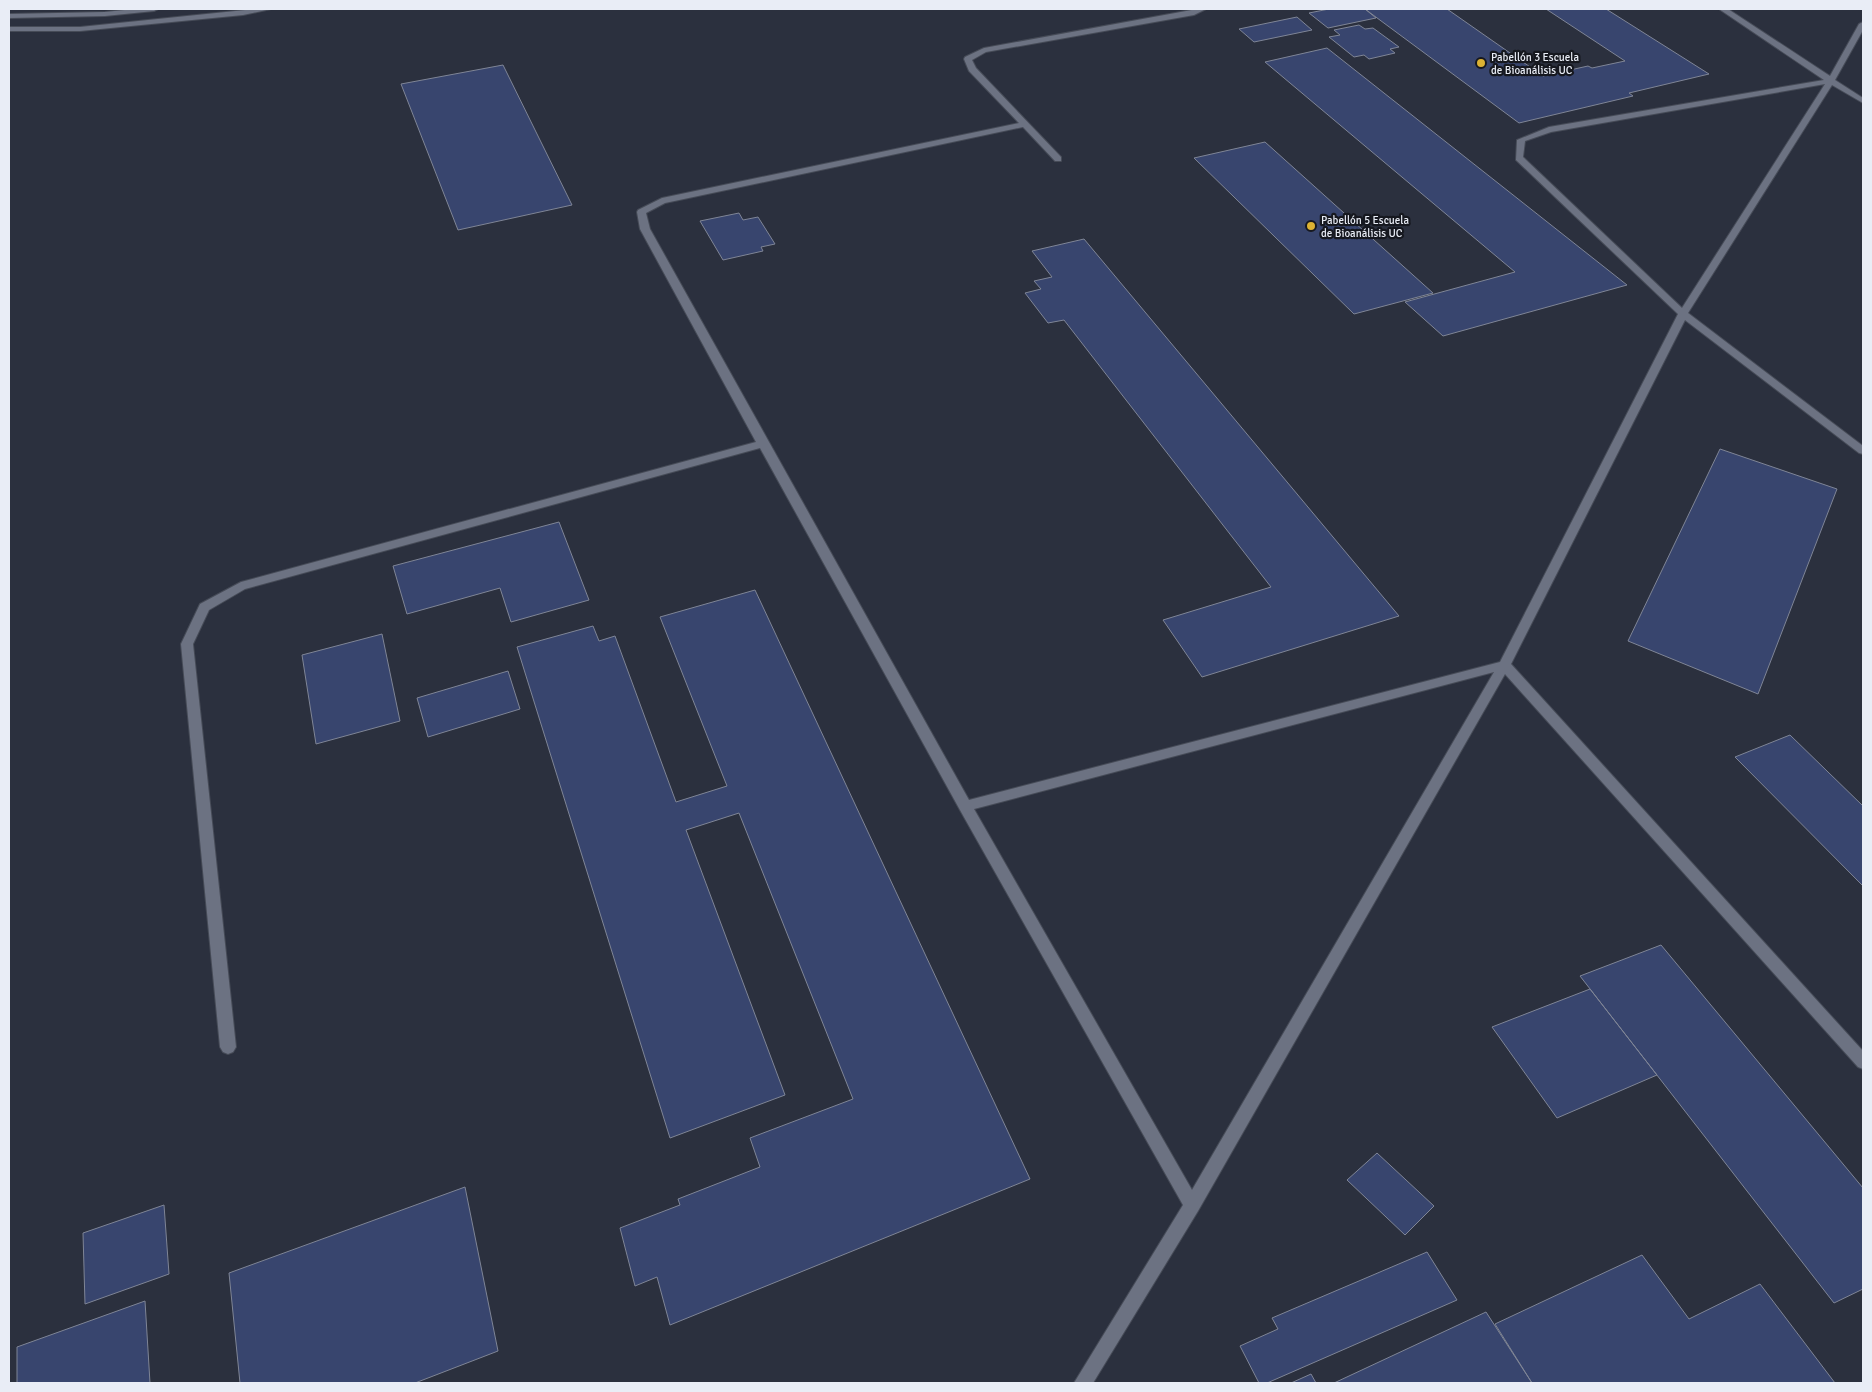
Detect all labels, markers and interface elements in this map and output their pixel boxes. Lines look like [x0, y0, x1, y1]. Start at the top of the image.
place label: Pabellón 3 Escuela de Bioanálisis UC [1491, 51, 1580, 77]
marker: Pabellón 3 Escuela de Bioanálisis UC [1475, 57, 1487, 69]
place label: Pabellón 5 Escuela de Bioanálisis UC [1321, 214, 1410, 240]
marker: Pabellón 5 Escuela de Bioanálisis UC [1305, 220, 1317, 232]

